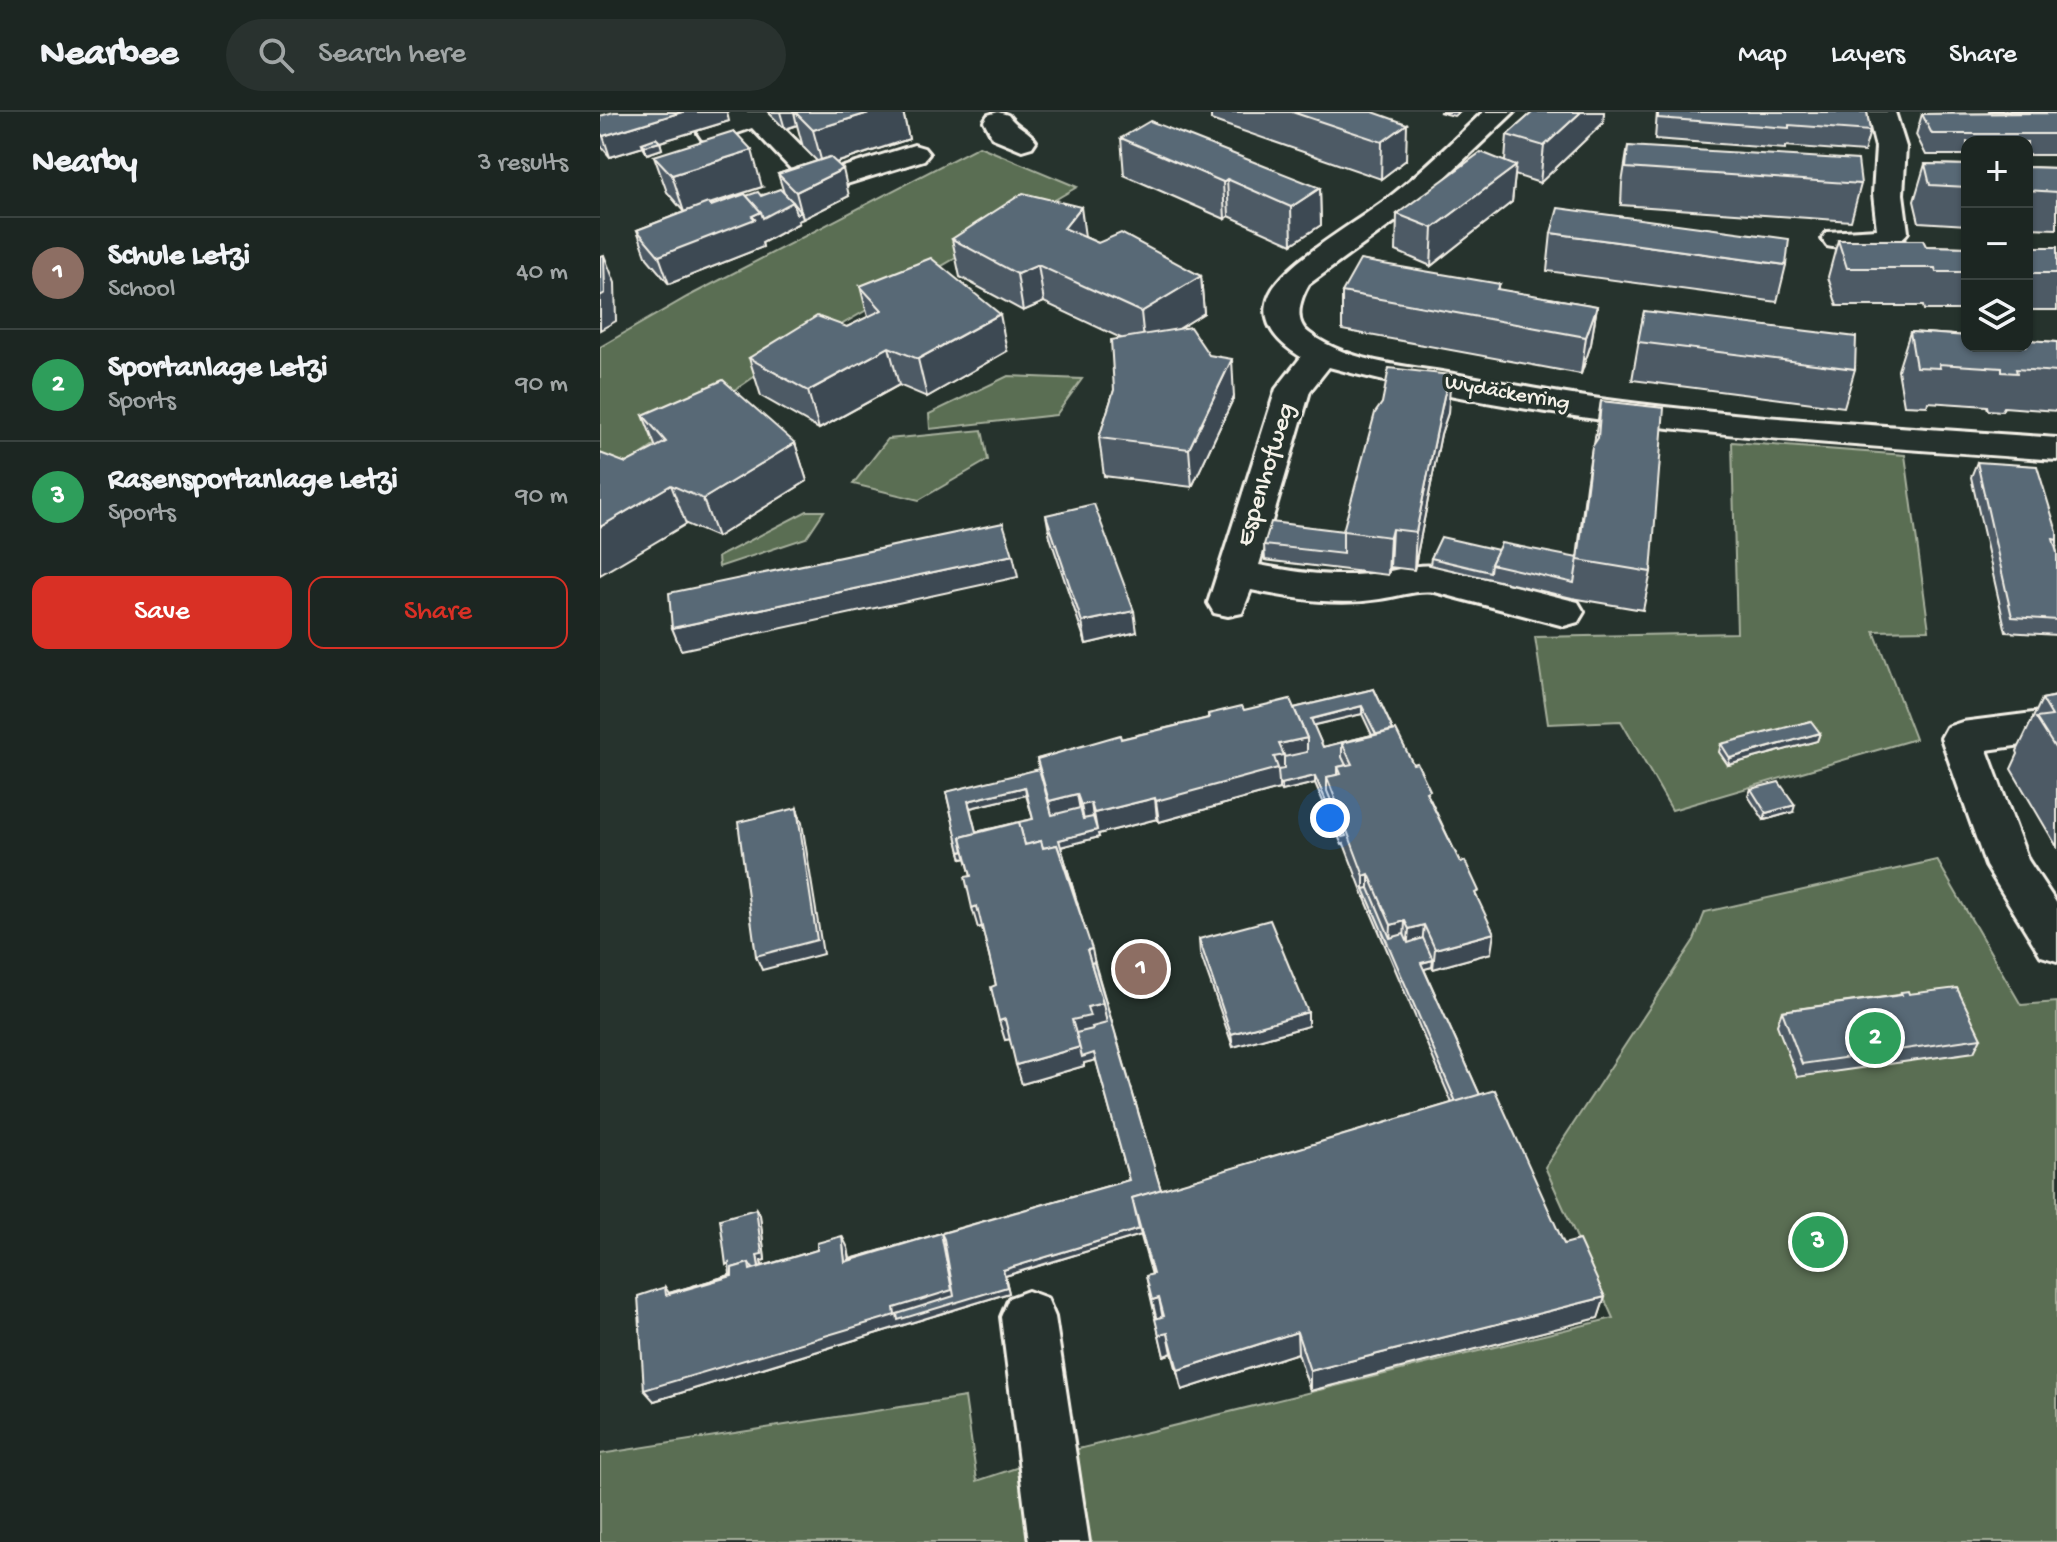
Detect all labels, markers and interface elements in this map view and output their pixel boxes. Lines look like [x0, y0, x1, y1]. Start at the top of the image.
search box [226, 19, 786, 91]
text: Nearbee [40, 33, 178, 77]
icon: search [254, 33, 298, 77]
text: Search here [318, 38, 466, 73]
text: Map [1738, 39, 1787, 72]
text: Layers [1831, 39, 1905, 72]
text: Share [1949, 39, 2017, 72]
map controls [1961, 136, 2033, 352]
button: + [1961, 136, 2033, 208]
text: Nearby [32, 144, 137, 184]
text: 3 results [478, 149, 568, 180]
button: − [1961, 208, 2033, 280]
text: Schule Letzi [108, 240, 250, 275]
text: 1 [53, 258, 63, 289]
text: 40 m [516, 258, 568, 289]
text: School [108, 275, 176, 306]
button: layers [1961, 280, 2033, 352]
text: Sportanlage Letzi [108, 352, 327, 387]
text: 2 [52, 370, 64, 401]
text: 90 m [516, 370, 568, 401]
street label: Wydäckerring [1442, 370, 1572, 418]
text: Sports [108, 387, 176, 418]
street label: Espenhofweg [1231, 400, 1303, 550]
text: Rasensportanlage Letzi [108, 464, 398, 499]
text: 3 [51, 482, 65, 513]
text: 90 m [516, 482, 568, 513]
text: Sports [108, 499, 176, 530]
button: Save [32, 576, 292, 649]
button: Share [308, 576, 568, 649]
your location [1310, 798, 1350, 838]
pin: 1 [1115, 939, 1167, 999]
pin: 2 [1849, 1008, 1901, 1068]
pin: 3 [1792, 1212, 1844, 1272]

